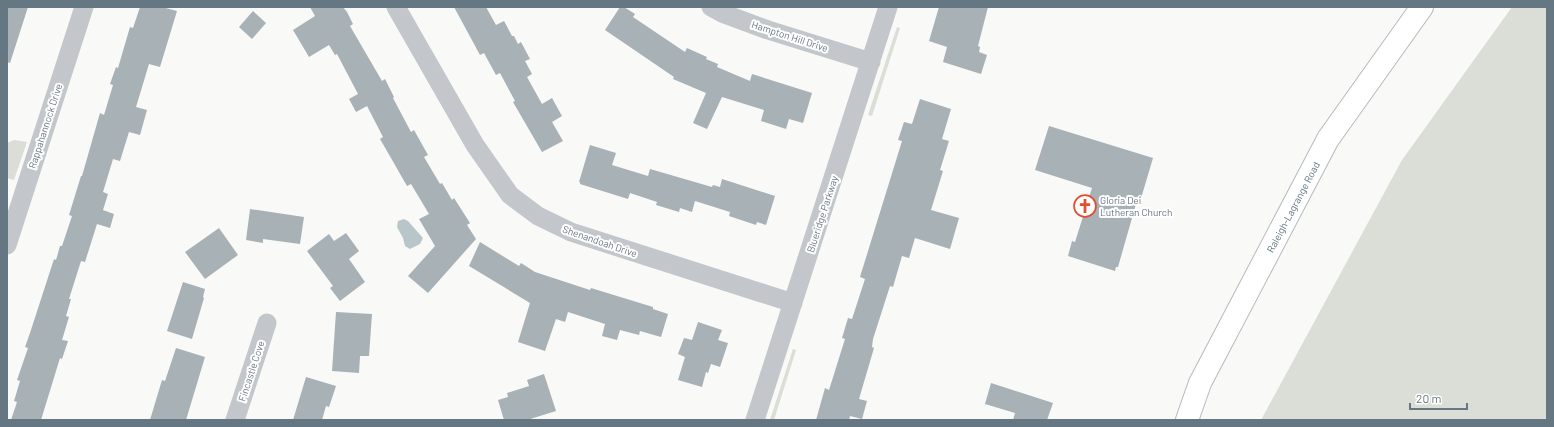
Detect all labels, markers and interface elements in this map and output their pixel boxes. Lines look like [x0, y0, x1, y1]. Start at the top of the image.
street label: Hampton Hill Drive [750, 18, 830, 54]
street label: Rappahannock Drive [26, 82, 64, 170]
street label: Raleigh-Lagrange Road [1264, 160, 1322, 254]
street label: Blueridge Parkway [804, 174, 840, 254]
church icon: Gloria Dei Lutheran Church [1072, 193, 1098, 219]
place label: Gloria Dei Lutheran Church [1100, 194, 1172, 218]
street label: Shenandoah Drive [561, 223, 639, 259]
street label: Fincastle Cove [236, 339, 266, 403]
scale bar [1410, 385, 1467, 411]
text: 20 m [1416, 391, 1442, 405]

